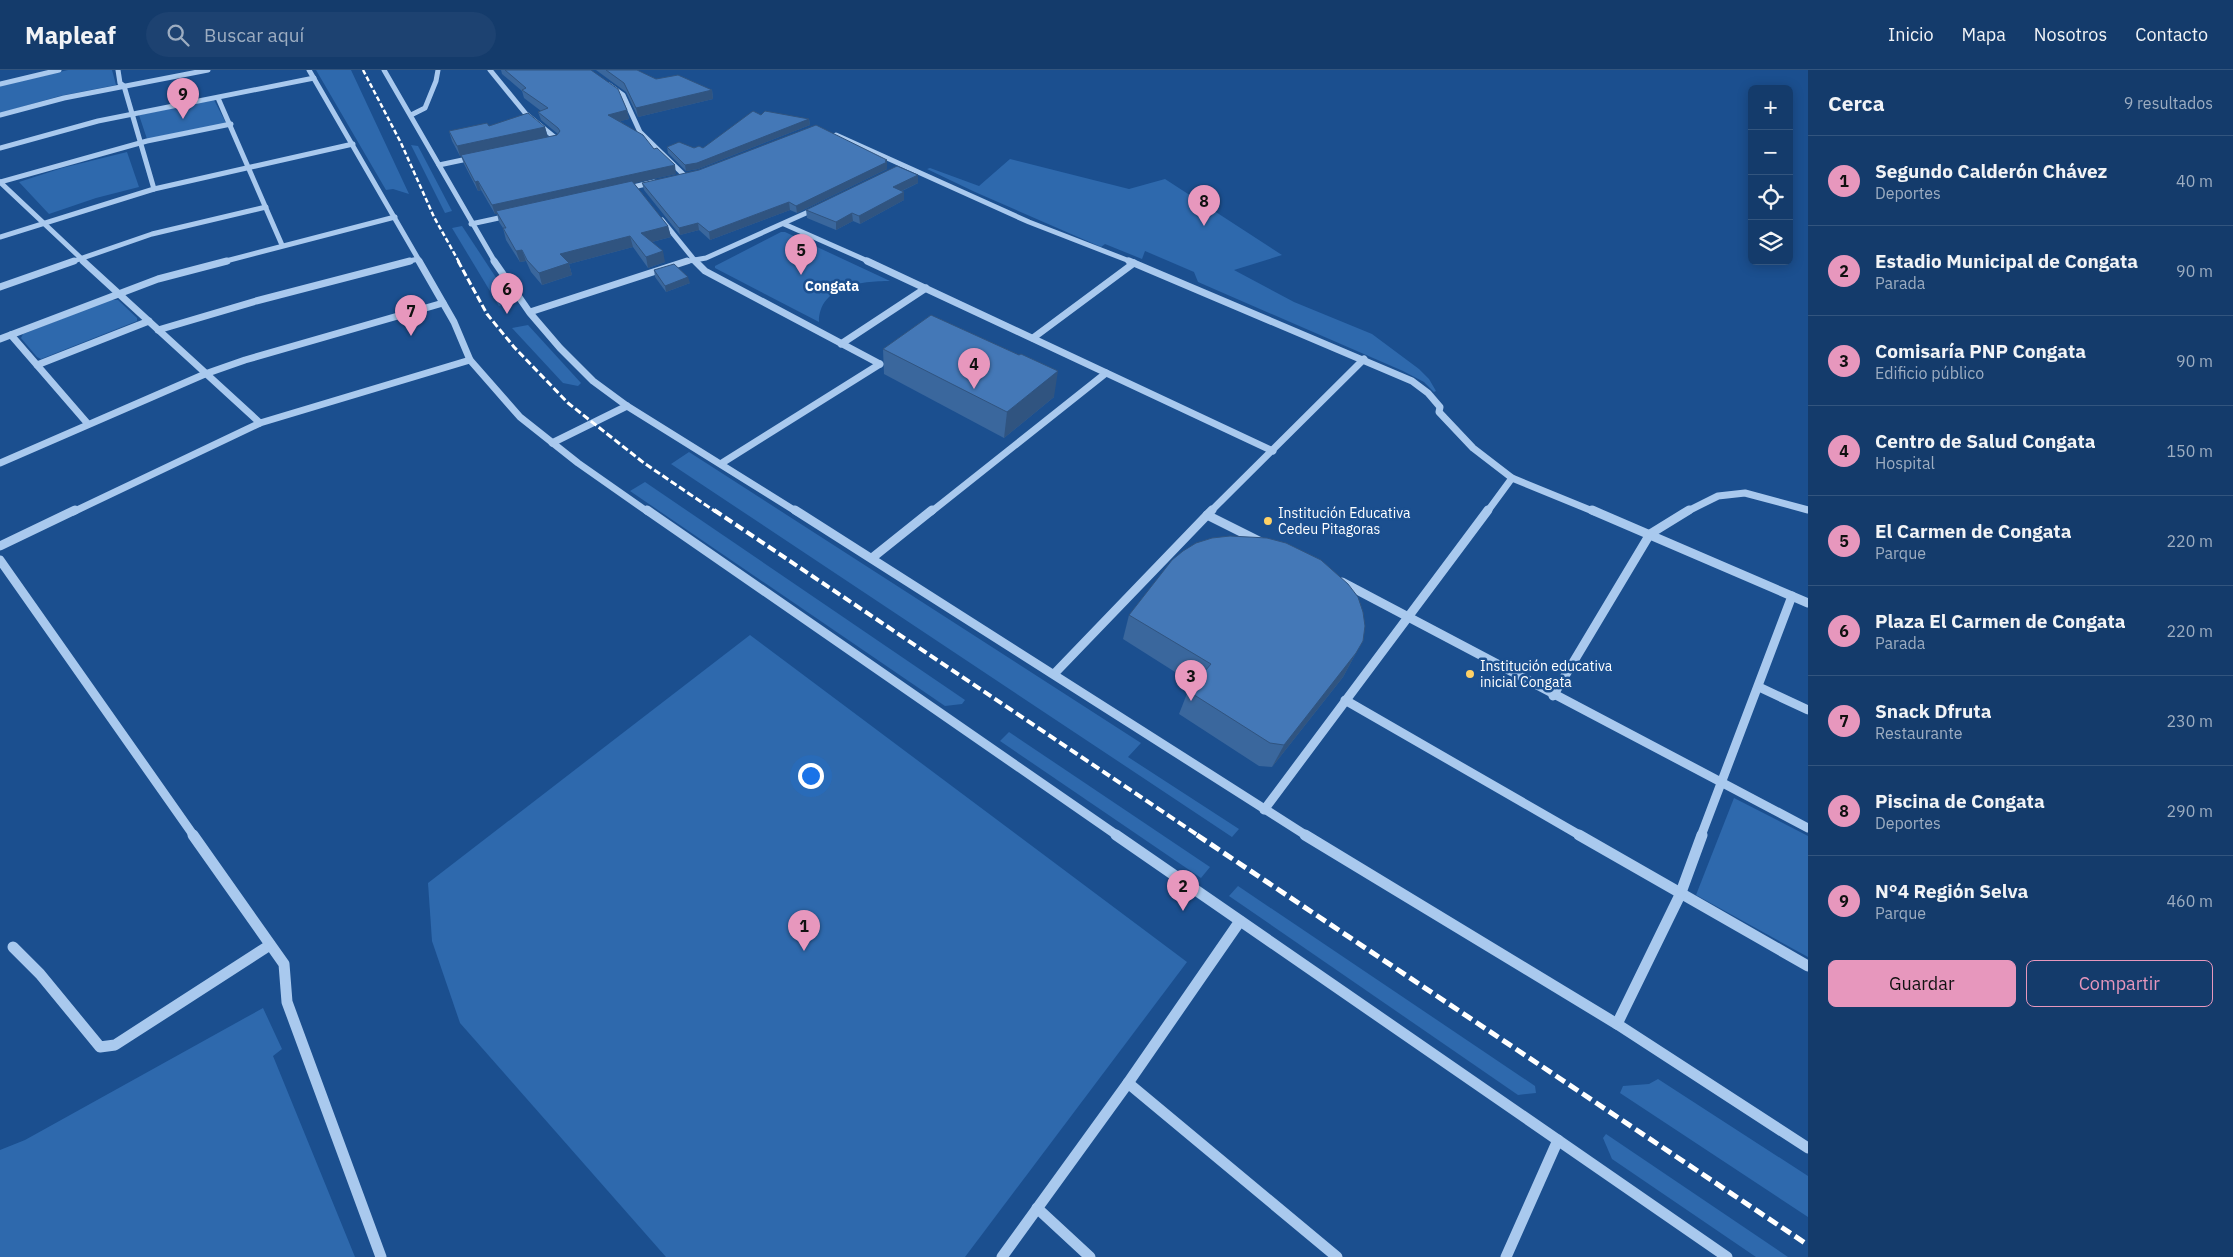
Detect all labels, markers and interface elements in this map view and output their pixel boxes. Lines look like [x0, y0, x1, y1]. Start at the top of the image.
search box [146, 12, 496, 57]
text: Mapleaf [25, 19, 116, 51]
icon: search [164, 21, 192, 49]
text: Buscar aquí [204, 23, 304, 47]
text: Inicio [1888, 23, 1934, 46]
text: Mapa [1962, 23, 2006, 46]
text: Nosotros [2034, 23, 2107, 46]
text: Contacto [2135, 23, 2208, 46]
pin: 9 [167, 78, 199, 119]
map controls [1748, 85, 1793, 265]
button: + [1748, 85, 1793, 130]
text: Cerca [1828, 89, 1885, 117]
text: 9 resultados [2124, 93, 2213, 113]
button: − [1748, 130, 1793, 175]
text: Segundo Calderón Chávez [1875, 159, 2107, 183]
text: 1 [1839, 171, 1849, 191]
text: 40 m [2176, 171, 2213, 191]
button: locate [1748, 175, 1793, 220]
text: Deportes [1875, 183, 1941, 203]
pin: 8 [1188, 185, 1220, 226]
button: layers [1748, 220, 1793, 265]
pin: 5 [785, 234, 817, 275]
text: Estadio Municipal de Congata [1875, 249, 2138, 273]
text: 2 [1839, 261, 1849, 281]
text: 90 m [2176, 261, 2213, 281]
pin: 6 [491, 273, 523, 314]
text: Parada [1875, 273, 1925, 293]
district label: Congata [805, 277, 859, 295]
pin: 7 [395, 295, 427, 336]
text: Comisaría PNP Congata [1875, 339, 2086, 363]
pin: 4 [958, 348, 990, 389]
text: 3 [1839, 351, 1849, 371]
text: 90 m [2176, 351, 2213, 371]
text: Edificio público [1875, 363, 1984, 383]
text: Centro de Salud Congata [1875, 429, 2096, 453]
text: 4 [1839, 441, 1849, 461]
text: 150 m [2166, 441, 2213, 461]
text: Hospital [1875, 453, 1935, 473]
place label: Institución Educativa Cedeu Pitagoras [1278, 504, 1411, 538]
marker: Institución Educativa Cedeu Pitagoras [1262, 515, 1274, 527]
text: El Carmen de Congata [1875, 519, 2071, 543]
text: 5 [1839, 531, 1849, 551]
text: 220 m [2166, 531, 2213, 551]
text: Parque [1875, 543, 1926, 563]
text: Plaza El Carmen de Congata [1875, 609, 2126, 633]
text: 6 [1839, 621, 1849, 641]
text: 220 m [2166, 621, 2213, 641]
text: Parada [1875, 633, 1925, 653]
place label: Institución educativa inicial Congata [1480, 657, 1613, 691]
pin: 3 [1175, 660, 1207, 701]
marker: Institución educativa inicial Congata [1464, 668, 1476, 680]
text: Snack Dfruta [1875, 699, 1991, 723]
text: 7 [1839, 711, 1849, 731]
text: 230 m [2166, 711, 2213, 731]
text: Restaurante [1875, 723, 1963, 743]
your location [798, 763, 824, 789]
text: Piscina de Congata [1875, 789, 2045, 813]
text: 8 [1839, 801, 1849, 821]
text: 290 m [2166, 801, 2213, 821]
text: Deportes [1875, 813, 1941, 833]
pin: 2 [1167, 870, 1199, 911]
text: N°4 Región Selva [1875, 879, 2028, 903]
text: 9 [1839, 891, 1849, 911]
text: 460 m [2166, 891, 2213, 911]
text: Parque [1875, 903, 1926, 923]
pin: 1 [788, 910, 820, 951]
button: Guardar [1828, 960, 2016, 1007]
button: Compartir [2026, 960, 2213, 1007]

